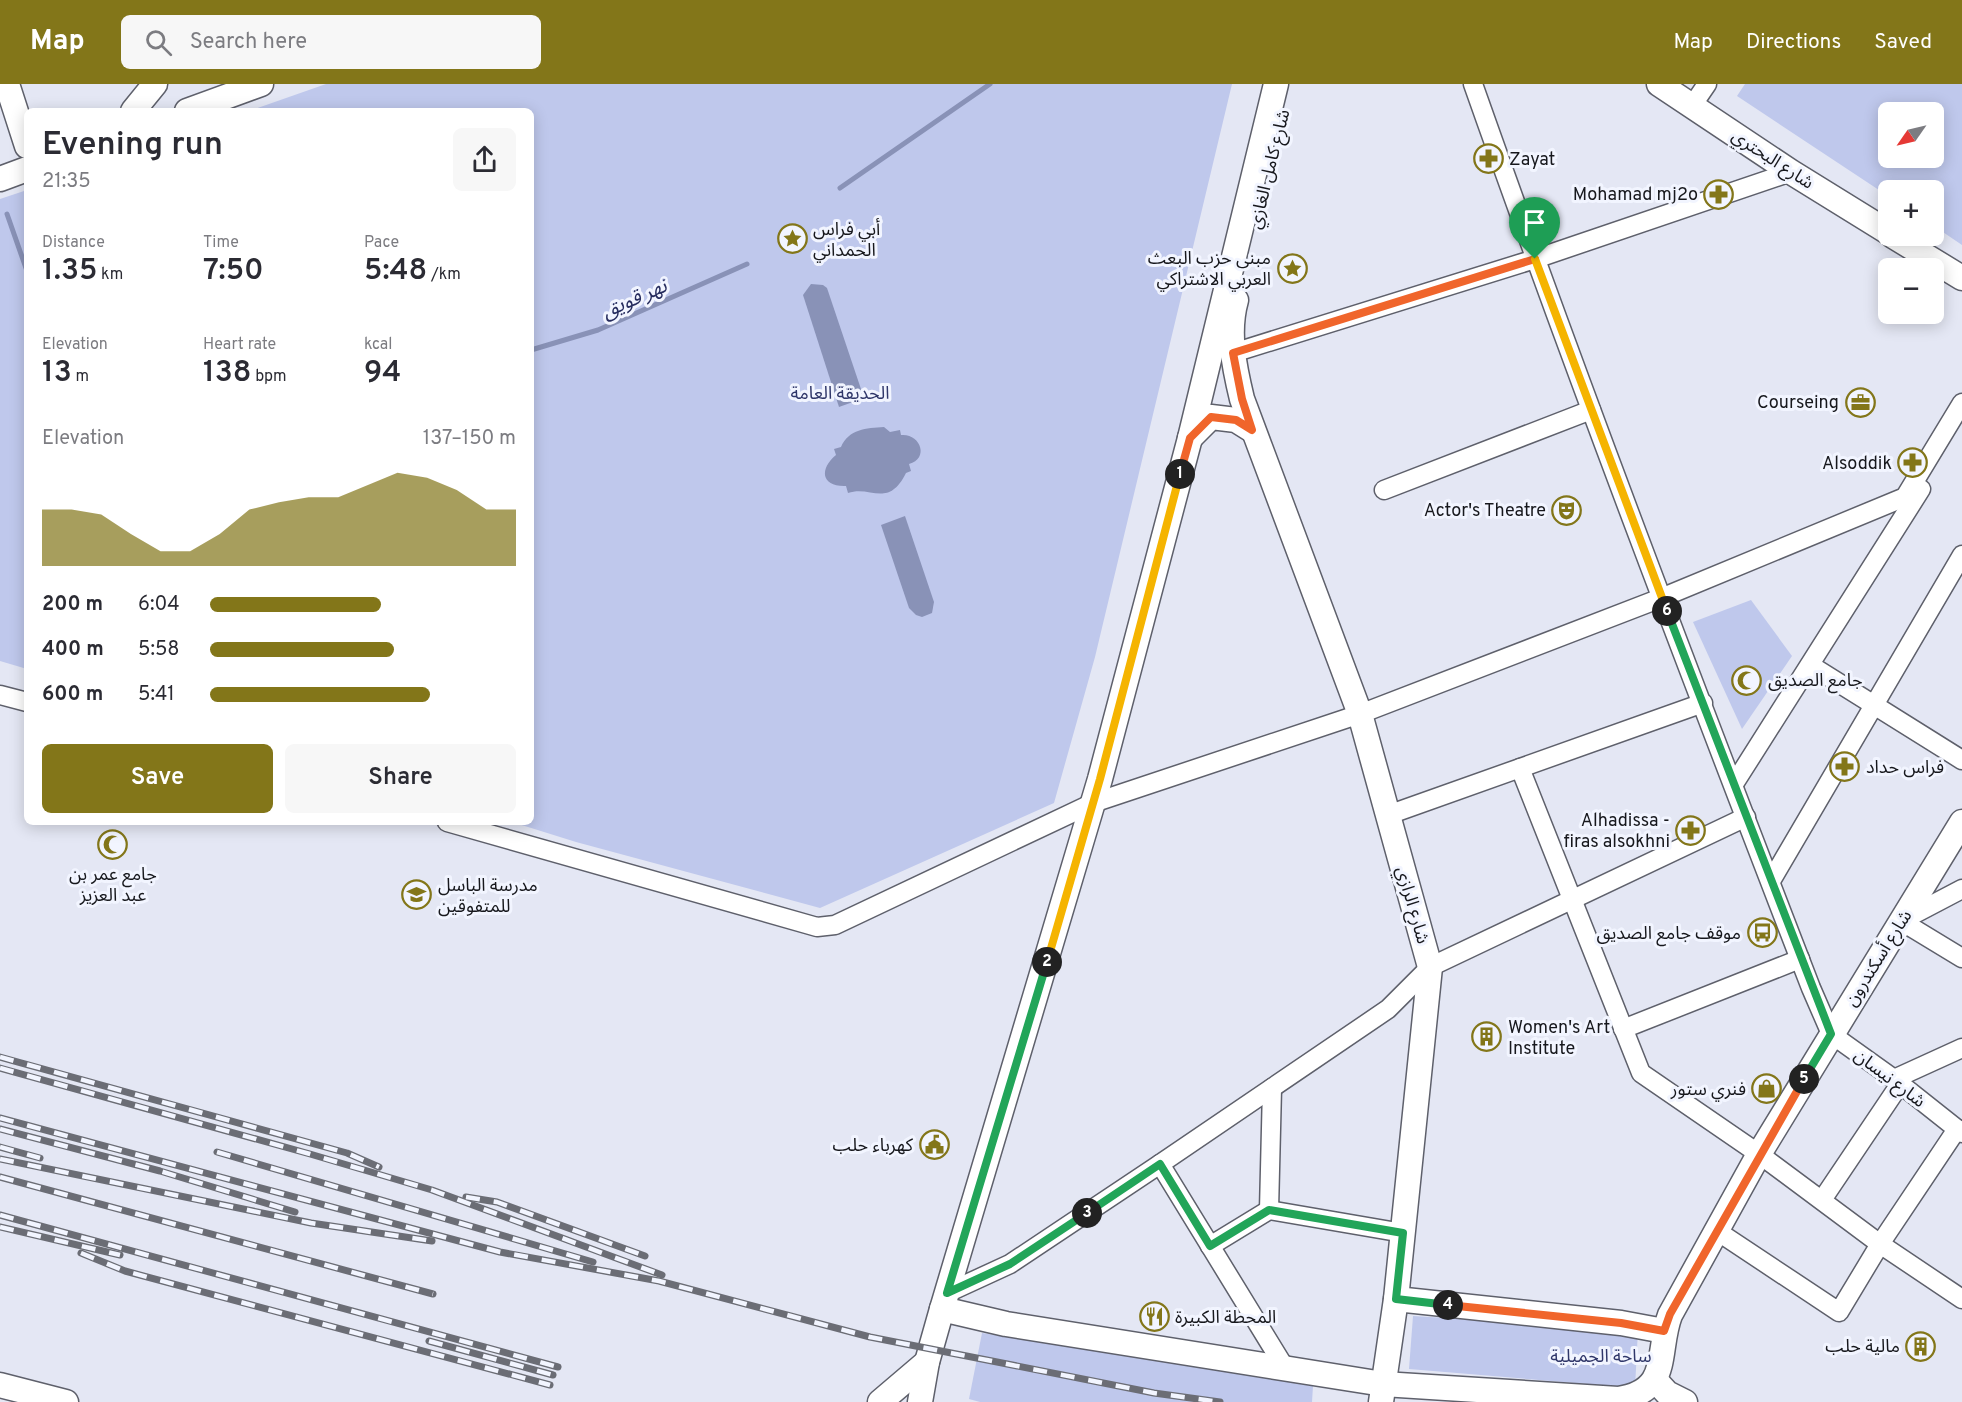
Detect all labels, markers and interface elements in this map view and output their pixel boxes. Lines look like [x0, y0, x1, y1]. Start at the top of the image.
search box [121, 15, 541, 69]
text: Map [30, 24, 85, 60]
icon: search [142, 26, 175, 59]
text: Search here [190, 29, 307, 56]
text: Map [1673, 29, 1713, 56]
text: Directions [1746, 29, 1841, 56]
text: Saved [1874, 29, 1932, 56]
north arrow [1878, 102, 1944, 168]
map controls [1878, 102, 1944, 324]
street label: شارع كامل الغازي [1244, 107, 1297, 232]
text: Evening run [42, 125, 223, 167]
street label: شارع البحتري [1726, 125, 1818, 196]
button: share [453, 128, 516, 191]
pharmacy icon: Zayat [1472, 143, 1504, 175]
place label: Zayat [1509, 149, 1555, 172]
text: 21:35 [42, 169, 91, 195]
pharmacy icon: Mohamad mj2o [1703, 178, 1735, 210]
button: + [1878, 180, 1944, 246]
place label: Mohamad mj2o [1573, 184, 1698, 207]
pin [1509, 197, 1560, 259]
icon: arrive [1518, 206, 1551, 239]
place label: أبي فراس الحمداني [813, 218, 880, 263]
place icon: أبي فراس الحمداني [776, 223, 808, 255]
text: Distance [42, 233, 105, 253]
text: Time [203, 233, 239, 253]
text: Pace [364, 233, 399, 253]
place label: مبنى حزب البعث العربي الاشتراكي [1148, 248, 1271, 292]
place icon: مبنى حزب البعث العربي الاشتراكي [1276, 252, 1308, 284]
text: 1.35 [42, 253, 97, 290]
text: 7:50 [203, 253, 264, 290]
text: 5:48 [364, 253, 427, 290]
button: − [1878, 258, 1944, 324]
text: km [97, 265, 123, 285]
text: /km [427, 265, 461, 285]
water label: نهر قويق [598, 273, 673, 326]
text: Elevation [42, 335, 108, 355]
text: Heart rate [203, 335, 276, 355]
text: kcal [364, 335, 392, 355]
text: 13 [42, 355, 72, 392]
text: 138 [203, 355, 251, 392]
text: 94 [364, 355, 401, 392]
text: m [72, 367, 89, 387]
text: bpm [251, 367, 287, 387]
park label: الحديقة العامة [790, 383, 890, 406]
office icon: Courseing [1844, 386, 1876, 418]
place label: Courseing [1757, 392, 1839, 415]
text: Elevation [42, 426, 124, 452]
text: 137–150 m [423, 426, 516, 452]
pharmacy icon: Alsoddik [1897, 447, 1929, 479]
place label: Alsoddik [1822, 453, 1892, 476]
pin: 1 [1165, 459, 1195, 489]
text: 1 [1177, 464, 1183, 484]
theatre icon: Actor's Theatre [1551, 494, 1583, 526]
place label: Actor's Theatre [1424, 500, 1546, 523]
text: 200 m [42, 592, 103, 618]
text: 6:04 [138, 592, 180, 618]
pin: 6 [1652, 596, 1682, 626]
text: 6 [1662, 601, 1672, 621]
text: 400 m [42, 637, 104, 663]
text: 5:58 [138, 637, 180, 663]
mosque icon: جامع الصديق [1731, 664, 1763, 696]
place label: جامع الصديق [1768, 670, 1863, 694]
text: 600 m [42, 682, 103, 708]
text: 5:41 [138, 682, 175, 708]
button: Save [42, 744, 273, 813]
button: Share [285, 744, 516, 813]
pharmacy icon: فراس حداد [1829, 751, 1861, 783]
place label: فراس حداد [1866, 757, 1944, 780]
place label: Alhadissa - firas alsokhni [1564, 810, 1670, 854]
pharmacy icon: Alhadissa - firas alsokhni [1675, 814, 1707, 846]
mosque icon: جامع عمر بن عبد العزيز [97, 829, 129, 861]
place label: جامع عمر بن عبد العزيز [69, 864, 157, 908]
street label: شارع الرازي [1389, 864, 1434, 947]
place label: مدرسة الباسل للمتفوقين [438, 875, 538, 919]
school or university icon: مدرسة الباسل للمتفوقين [401, 879, 433, 911]
street label: شارع أسكندرون [1839, 906, 1919, 1012]
bus stop icon: موقف جامع الصديق [1746, 917, 1778, 949]
place label: موقف جامع الصديق [1596, 923, 1741, 947]
pin: 2 [1032, 947, 1062, 977]
text: 2 [1042, 952, 1052, 972]
place label: Women's Art Institute [1508, 1017, 1610, 1061]
building icon: Women's Art Institute [1471, 1021, 1503, 1053]
street label: شارع نيسان [1848, 1045, 1929, 1114]
pin: 5 [1789, 1064, 1819, 1094]
text: 5 [1799, 1069, 1809, 1089]
shop icon: فنري ستور [1751, 1073, 1783, 1105]
place label: فنري ستور [1670, 1079, 1746, 1102]
public building icon: كهرباء حلب [918, 1129, 950, 1161]
place label: كهرباء حلب [832, 1135, 914, 1158]
pin: 3 [1072, 1198, 1102, 1228]
text: 3 [1082, 1203, 1092, 1223]
pin: 4 [1433, 1290, 1463, 1320]
text: 4 [1443, 1295, 1453, 1315]
restaurant icon: المحطة الكبيرة [1138, 1301, 1170, 1333]
place label: المحطة الكبيرة [1175, 1307, 1276, 1330]
building icon: مالية حلب [1905, 1330, 1937, 1362]
place label: مالية حلب [1825, 1336, 1900, 1359]
park label: ساحة الجميلية [1550, 1346, 1652, 1369]

